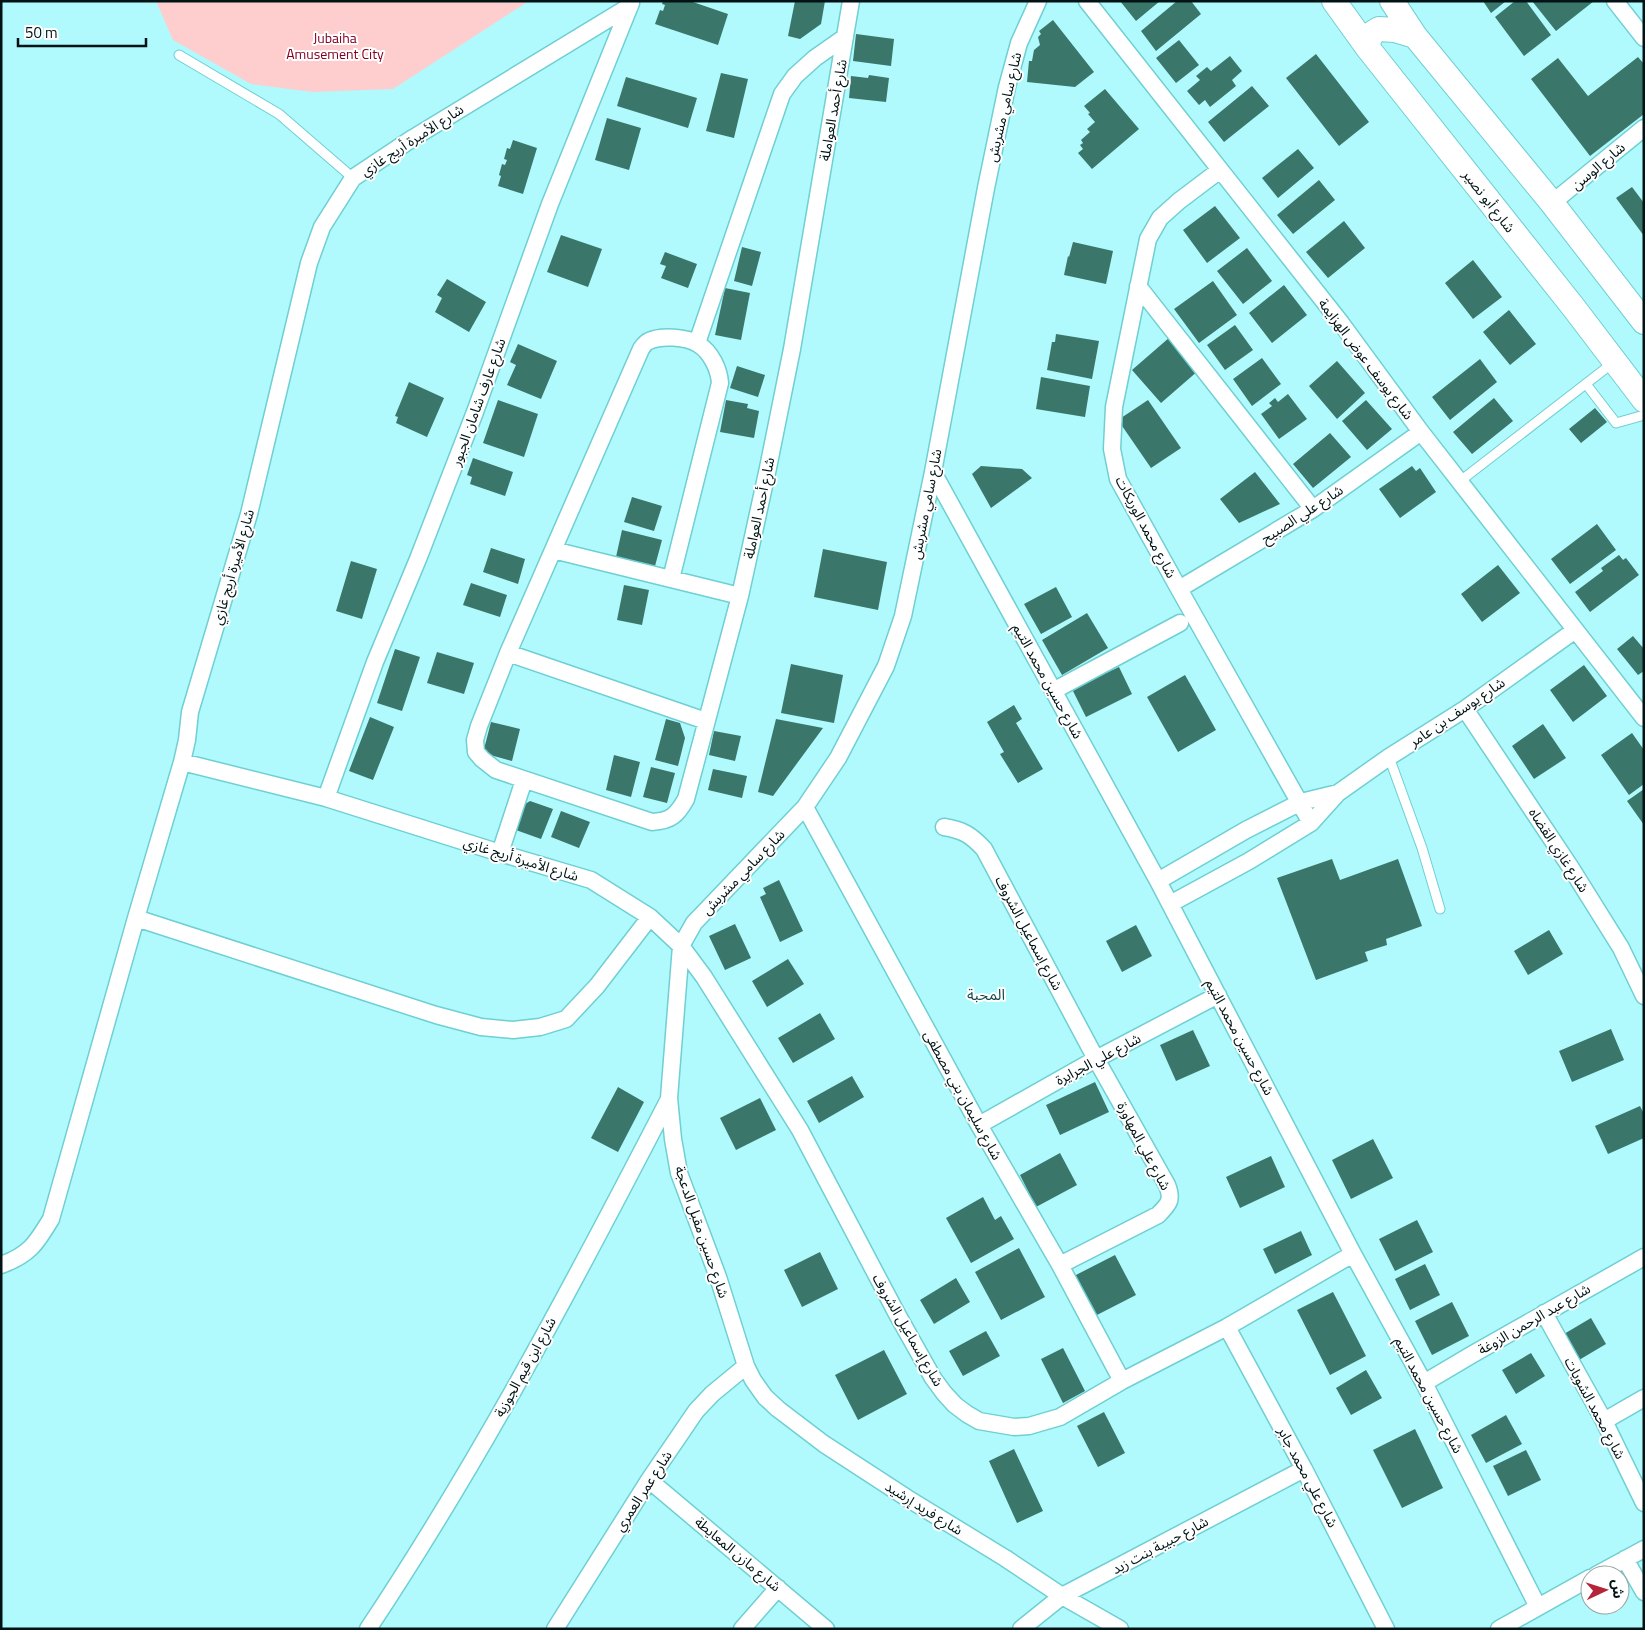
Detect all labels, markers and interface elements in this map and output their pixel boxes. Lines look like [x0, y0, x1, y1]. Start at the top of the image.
scale bar [18, 15, 145, 47]
text: 50 m [25, 21, 58, 44]
park label: Jubaiha Amusement City [286, 27, 384, 64]
street label: شارع سامي مشربش [981, 50, 1028, 164]
street label: شارع أحمد العواملة [813, 57, 853, 163]
street label: شارع الأميرة أريج غازي [356, 98, 468, 182]
street label: شارع الوسن [1566, 137, 1630, 195]
street label: شارع أبو نصير [1457, 164, 1521, 237]
street label: شارع يوسف عوض الهزايمة [1313, 294, 1419, 424]
street label: شارع عارف شامان الجبور [444, 335, 511, 470]
street label: شارع سامي مشربش [905, 447, 948, 561]
street label: شارع أحمد العواملة [738, 455, 780, 561]
street label: شارع محمد الوريكات [1110, 472, 1182, 582]
street label: شارع علي الصبيح [1256, 479, 1348, 549]
street label: شارع الأميرة أريج غازي [206, 507, 260, 627]
street label: شارع حسين محمد التيم [1007, 619, 1089, 743]
street label: شارع يوسف بن عامر [1404, 672, 1509, 753]
street label: شارع غازي القضاه [1523, 803, 1595, 897]
street label: شارع سامي مشربش [696, 824, 790, 920]
street label: شارع الأميرة أريج غازي [461, 831, 581, 887]
street label: شارع إسماعيل الشروف [990, 872, 1068, 994]
street label: شارع حسين محمد التيم [1200, 975, 1280, 1099]
district label: المحبة [967, 983, 1005, 1006]
street label: شارع سليمان بني مصطفى [918, 1026, 1008, 1164]
street label: شارع علي الجرايرة [1051, 1027, 1145, 1091]
street label: شارع علي المهاورة [1111, 1098, 1177, 1194]
street label: شارع حسين مقبل الدعجة [669, 1163, 735, 1301]
street label: شارع إسماعيل الشروف [867, 1270, 949, 1390]
street label: شارع عبد الرحمن الزوغة [1474, 1278, 1594, 1360]
street label: شارع ابن قيم الجوزية [488, 1313, 562, 1421]
street label: شارع حسين محمد التيم [1389, 1333, 1469, 1457]
street label: شارع محمد الشويات [1559, 1353, 1631, 1463]
street label: شارع علي محمد جابر [1271, 1422, 1344, 1532]
street label: شارع عمر العمري [609, 1446, 678, 1536]
street label: شارع فريد إرشيد [881, 1475, 967, 1541]
street label: شارع حبيبة بنت زيد [1108, 1510, 1212, 1580]
street label: شارع مازن المعايطة [690, 1511, 786, 1597]
north arrow [1580, 1565, 1630, 1615]
text: ش [1607, 1579, 1630, 1599]

